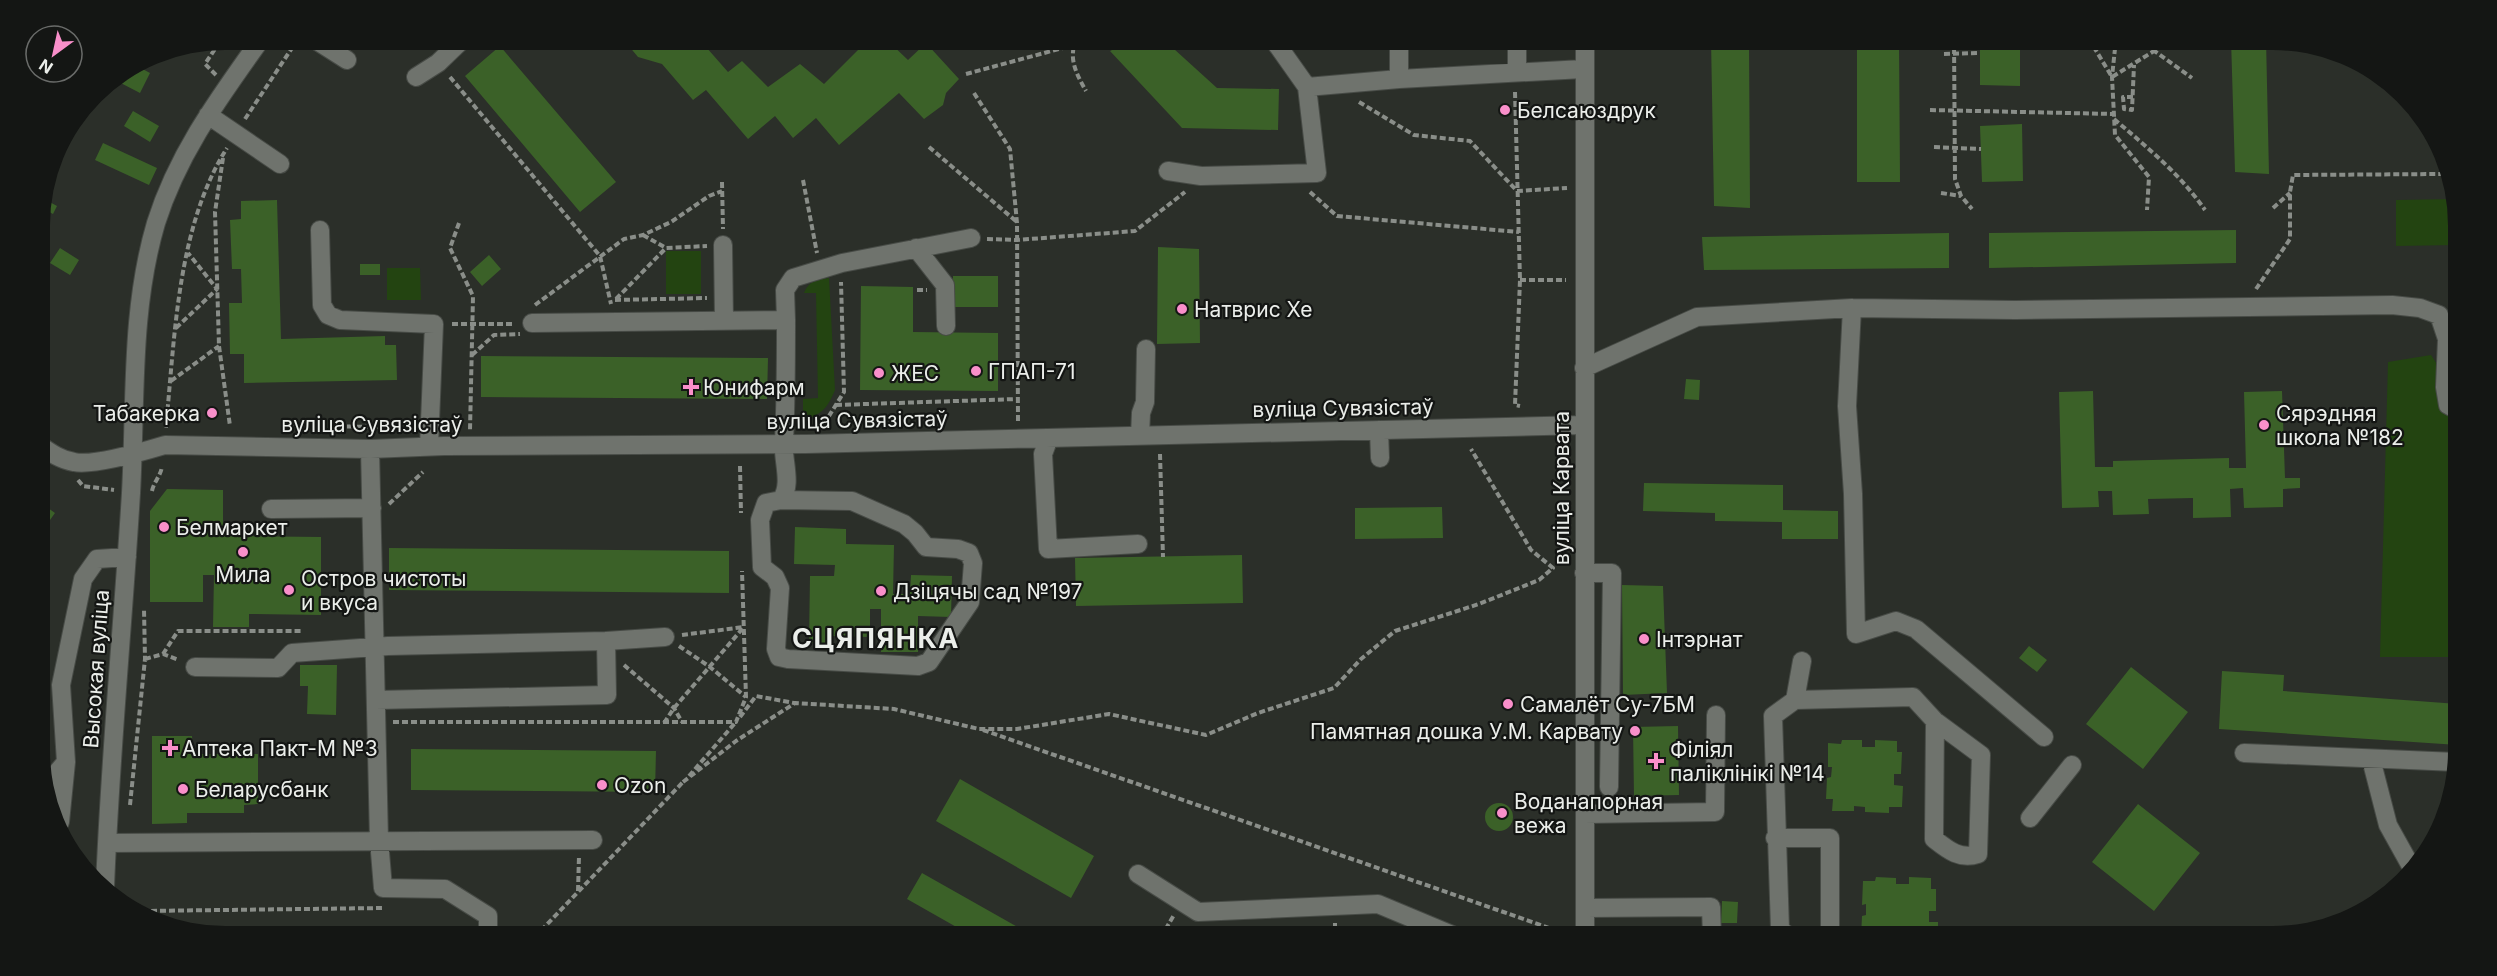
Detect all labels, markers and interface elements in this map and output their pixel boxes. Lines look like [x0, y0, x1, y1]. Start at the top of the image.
north arrow [24, 24, 84, 84]
text: N [35, 55, 56, 78]
place label: Белсаюздрук [1517, 98, 1656, 123]
marker: Белсаюздрук [1498, 103, 1512, 117]
place label: Натврис Хе [1194, 297, 1313, 322]
marker: Натврис Хе [1175, 302, 1189, 316]
place label: ГПАП-71 [988, 359, 1075, 384]
place label: ЖЕС [891, 361, 939, 386]
marker: ГПАП-71 [969, 364, 983, 378]
marker: ЖЕС [872, 366, 886, 380]
place label: Юнифарм [703, 375, 805, 400]
marker: Юнифарм [684, 380, 698, 394]
street label: вуліца Сувязістаў [1252, 394, 1434, 422]
place label: Табакерка [93, 401, 200, 426]
place label: Сярэдняя школа №182 [2276, 401, 2404, 450]
marker: Табакерка [205, 406, 219, 420]
street label: вуліца Сувязістаў [766, 406, 948, 434]
street label: вуліца Карвата [1549, 411, 1574, 565]
street label: вуліца Сувязістаў [281, 412, 463, 437]
marker: Сярэдняя школа №182 [2257, 418, 2271, 432]
place label: Белмаркет [176, 515, 288, 540]
marker: Белмаркет [157, 520, 171, 534]
marker: Мила [236, 545, 250, 559]
place label: Мила [215, 562, 271, 587]
place label: Остров чистоты и вкуса [301, 566, 467, 615]
place label: Дзіцячы сад №197 [893, 579, 1082, 604]
marker: Остров чистоты и вкуса [282, 583, 296, 597]
marker: Дзіцячы сад №197 [874, 584, 888, 598]
street label: Высокая вуліца [78, 589, 114, 749]
district label: СЦЯПЯНКА [792, 622, 960, 655]
place label: Інтэрнат [1656, 627, 1743, 652]
marker: Інтэрнат [1637, 632, 1651, 646]
place label: Самалёт Су-7БМ [1520, 692, 1695, 717]
marker: Самалёт Су-7БМ [1501, 697, 1515, 711]
place label: Памятная дошка У.М. Карвату [1310, 719, 1623, 744]
marker: Памятная дошка У.М. Карвату [1628, 724, 1642, 738]
place label: Аптека Пакт-М №3 [182, 736, 378, 761]
place label: Філіял паліклінікі №14 [1670, 737, 1825, 786]
marker: Аптека Пакт-М №3 [163, 741, 177, 755]
marker: Філіял паліклінікі №14 [1647, 752, 1665, 770]
place label: Ozon [614, 773, 666, 798]
place label: Беларусбанк [195, 777, 329, 802]
marker: Ozon [595, 778, 609, 792]
marker: Беларусбанк [176, 782, 190, 796]
place label: Воданапорная вежа [1514, 789, 1663, 838]
marker: Воданапорная вежа [1495, 806, 1509, 820]

